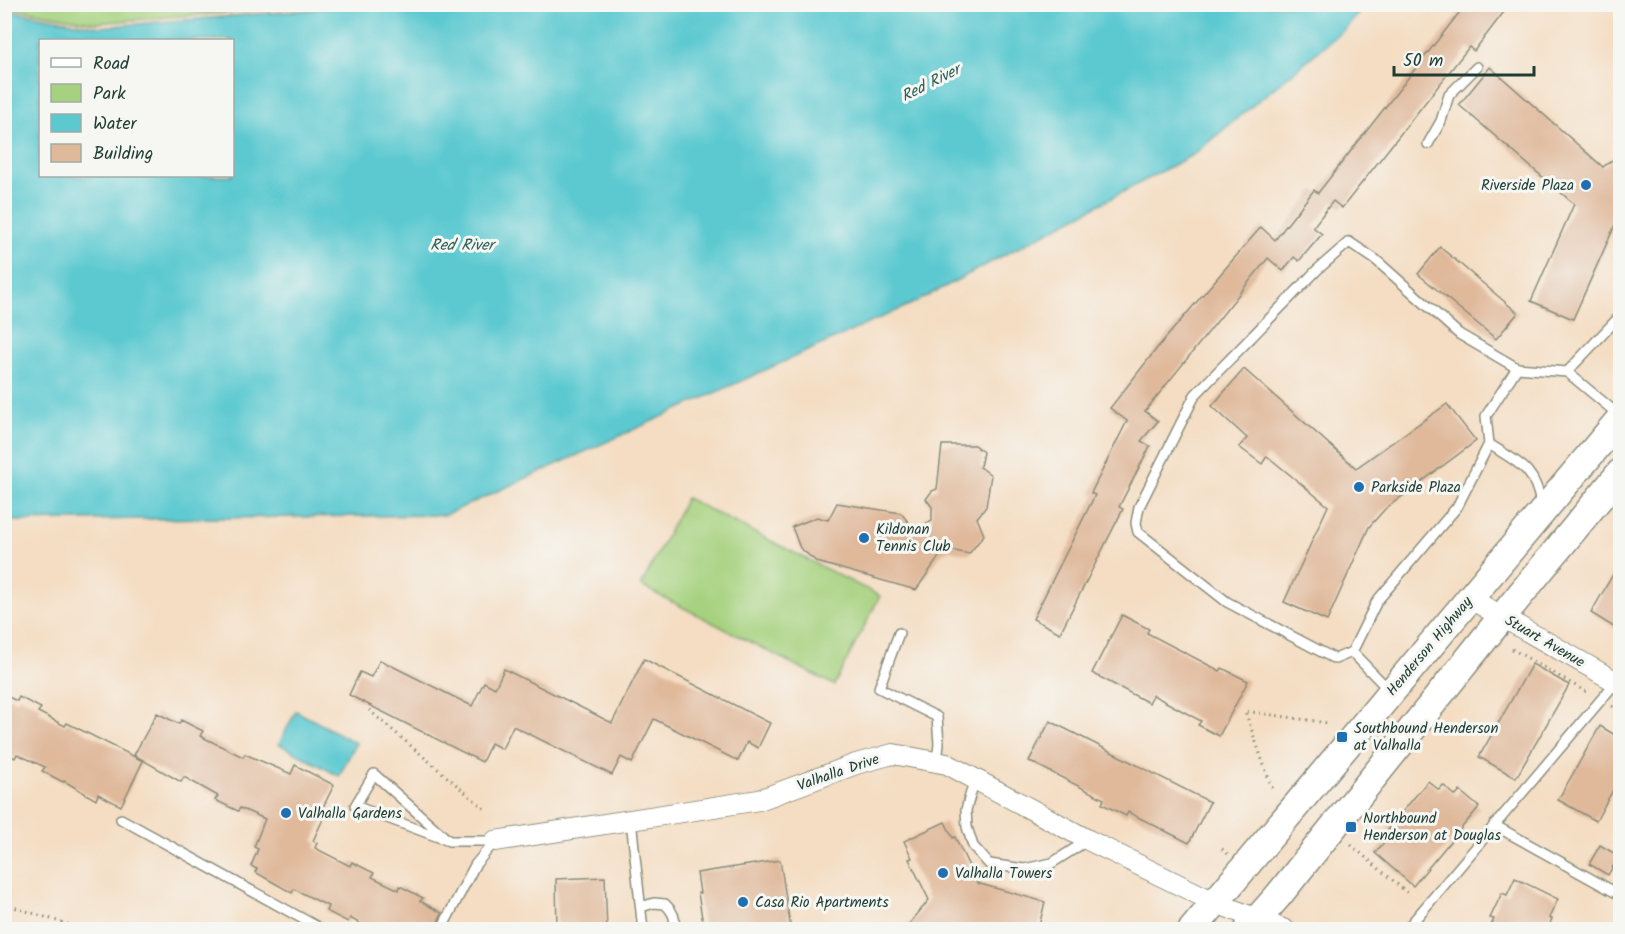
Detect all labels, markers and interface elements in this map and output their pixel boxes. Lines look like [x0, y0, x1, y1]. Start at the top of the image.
legend [39, 39, 234, 177]
scale bar [1394, 39, 1534, 77]
text: 50 m [1403, 47, 1443, 76]
text: Road [93, 50, 130, 79]
water label: Red River [897, 56, 968, 109]
text: Park [93, 80, 126, 109]
text: Water [93, 110, 138, 139]
text: Building [93, 140, 153, 169]
place label: Riverside Plaza [1481, 174, 1574, 198]
marker: Riverside Plaza [1579, 178, 1593, 192]
water label: Red River [430, 233, 497, 258]
place label: Parkside Plaza [1371, 476, 1461, 500]
marker: Parkside Plaza [1352, 480, 1366, 494]
place label: Kildonan Tennis Club [876, 518, 951, 559]
marker: Kildonan Tennis Club [857, 531, 871, 545]
street label: Henderson Highway [1381, 591, 1479, 702]
street label: Stuart Avenue [1500, 609, 1589, 675]
place label: Southbound Henderson at Valhalla [1354, 717, 1498, 758]
marker: Southbound Henderson at Valhalla [1335, 730, 1349, 744]
street label: Valhalla Drive [794, 748, 883, 798]
place label: Valhalla Gardens [298, 802, 403, 826]
marker: Valhalla Gardens [279, 806, 293, 820]
place label: Northbound Henderson at Douglas [1363, 807, 1502, 848]
marker: Northbound Henderson at Douglas [1344, 820, 1358, 834]
place label: Valhalla Towers [955, 862, 1053, 886]
marker: Valhalla Towers [936, 866, 950, 880]
place label: Casa Rio Apartments [755, 891, 889, 915]
marker: Casa Rio Apartments [736, 895, 750, 909]

